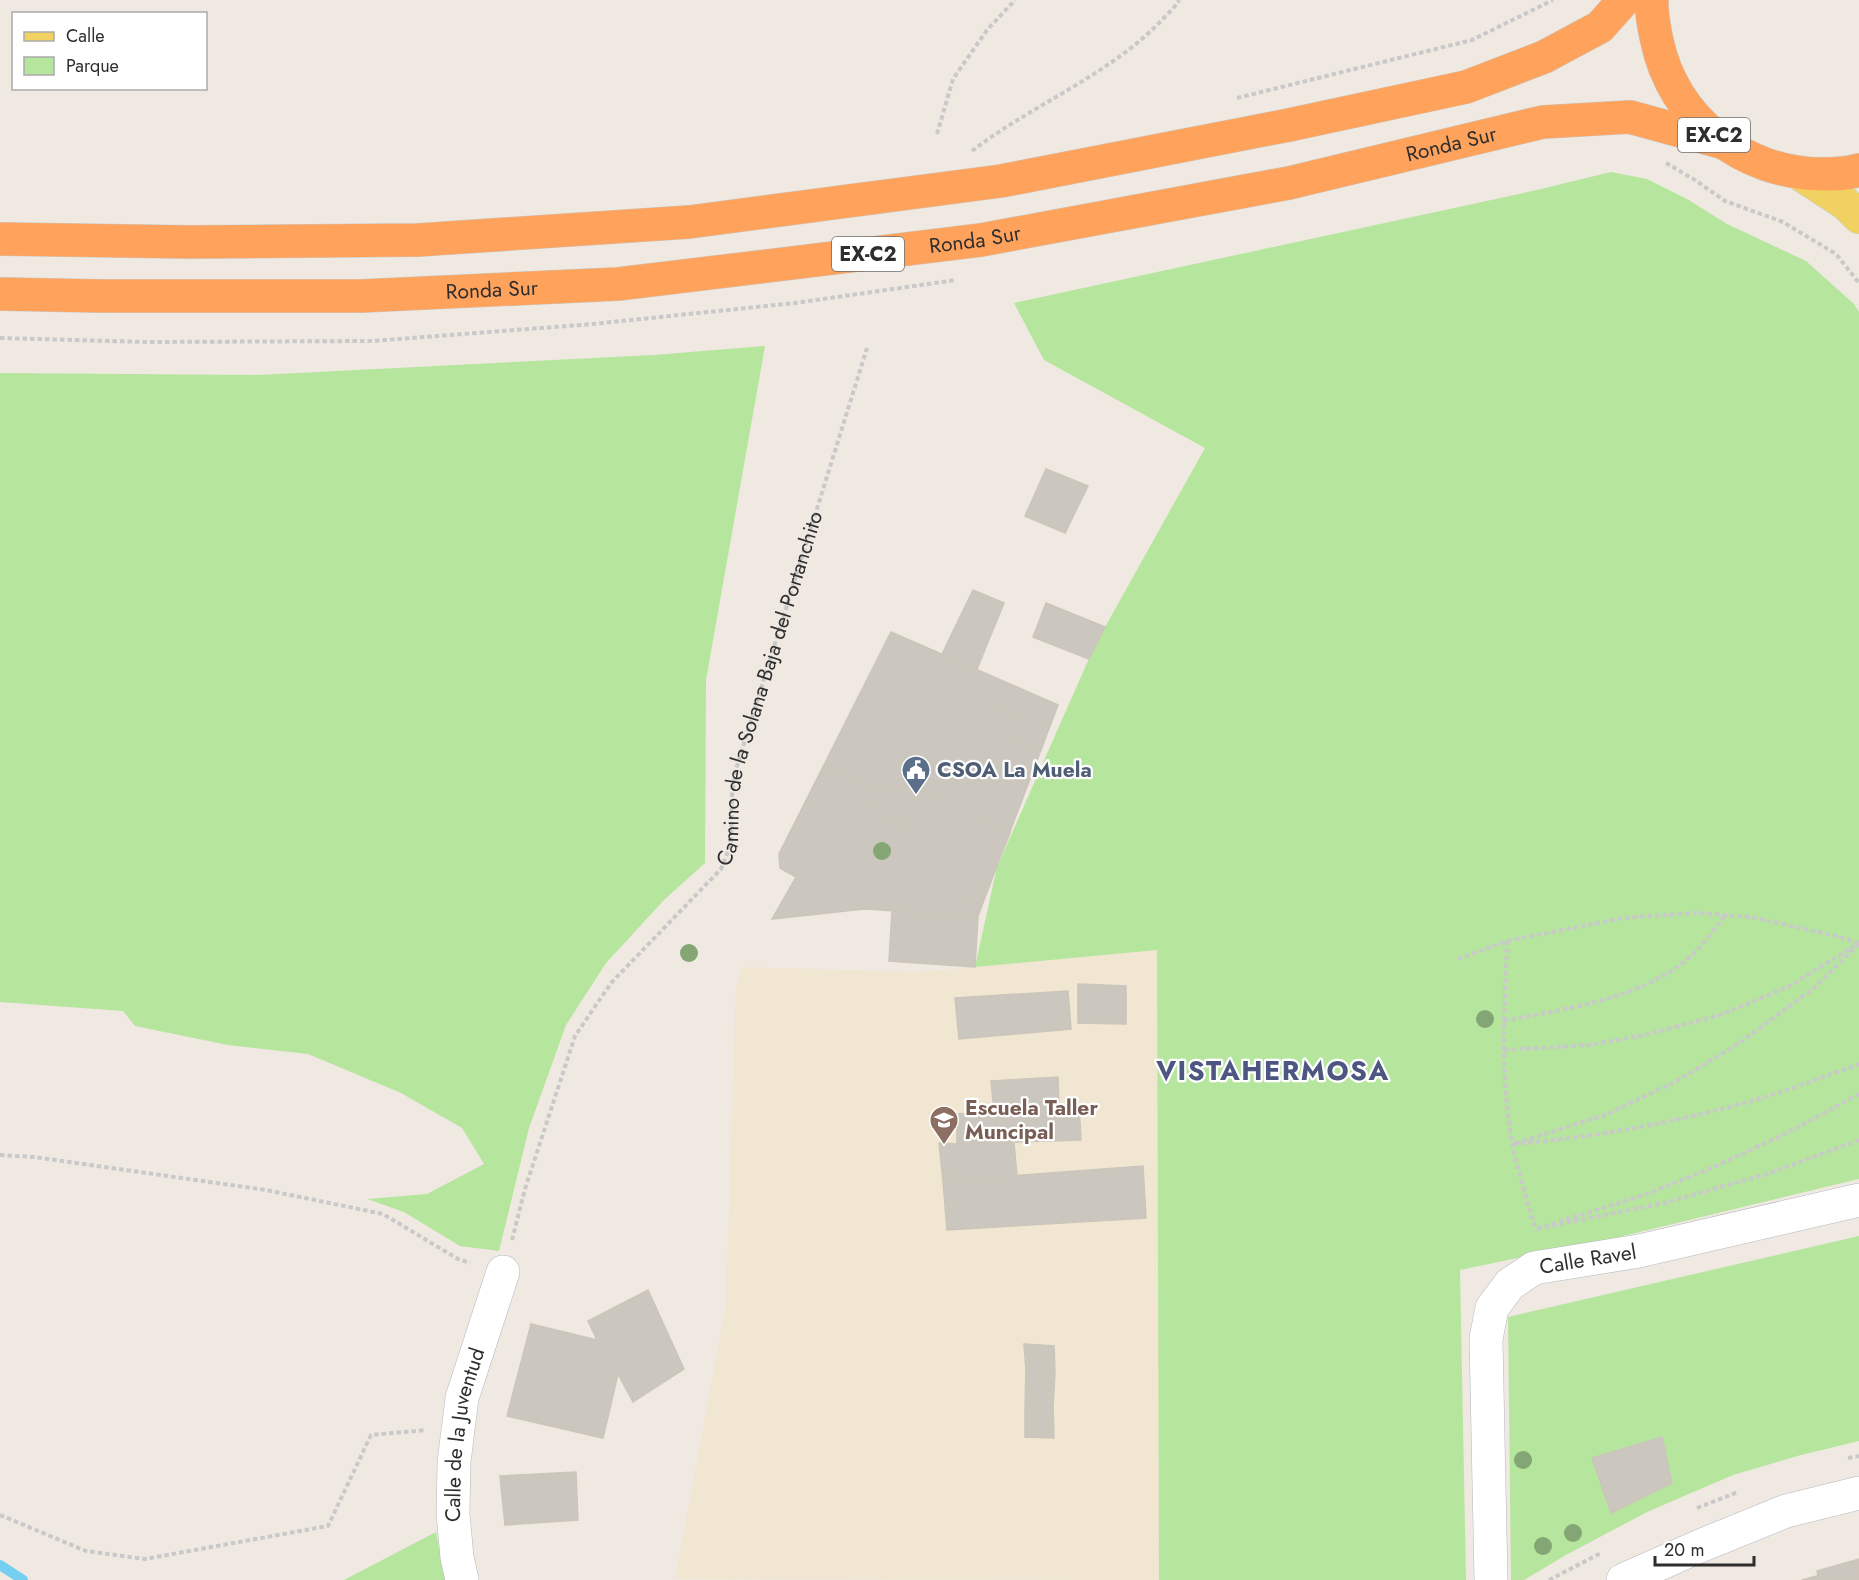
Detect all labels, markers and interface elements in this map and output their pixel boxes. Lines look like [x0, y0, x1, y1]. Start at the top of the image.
legend [12, 12, 207, 90]
text: Calle [66, 23, 105, 49]
text: Parque [66, 53, 119, 79]
street label: Ronda Sur [1403, 118, 1500, 169]
road number: EX-C2 [1678, 118, 1750, 152]
street label: Ronda Sur [927, 218, 1024, 261]
road number: EX-C2 [832, 237, 904, 271]
street label: Ronda Sur [445, 273, 539, 307]
street label: Camino de la Solana Baja del Portanchito [709, 507, 830, 871]
public building icon: CSOA La Muela [900, 754, 932, 796]
place label: CSOA La Muela [937, 755, 1092, 785]
district label: VISTAHERMOSA [1155, 1051, 1390, 1090]
place label: Escuela Taller Muncipal [965, 1093, 1098, 1147]
school or university icon: Escuela Taller Muncipal [928, 1104, 960, 1146]
street label: Calle Ravel [1537, 1237, 1638, 1282]
street label: Calle de la Juventud [437, 1344, 492, 1523]
scale bar [1655, 1529, 1754, 1567]
text: 20 m [1664, 1537, 1704, 1563]

